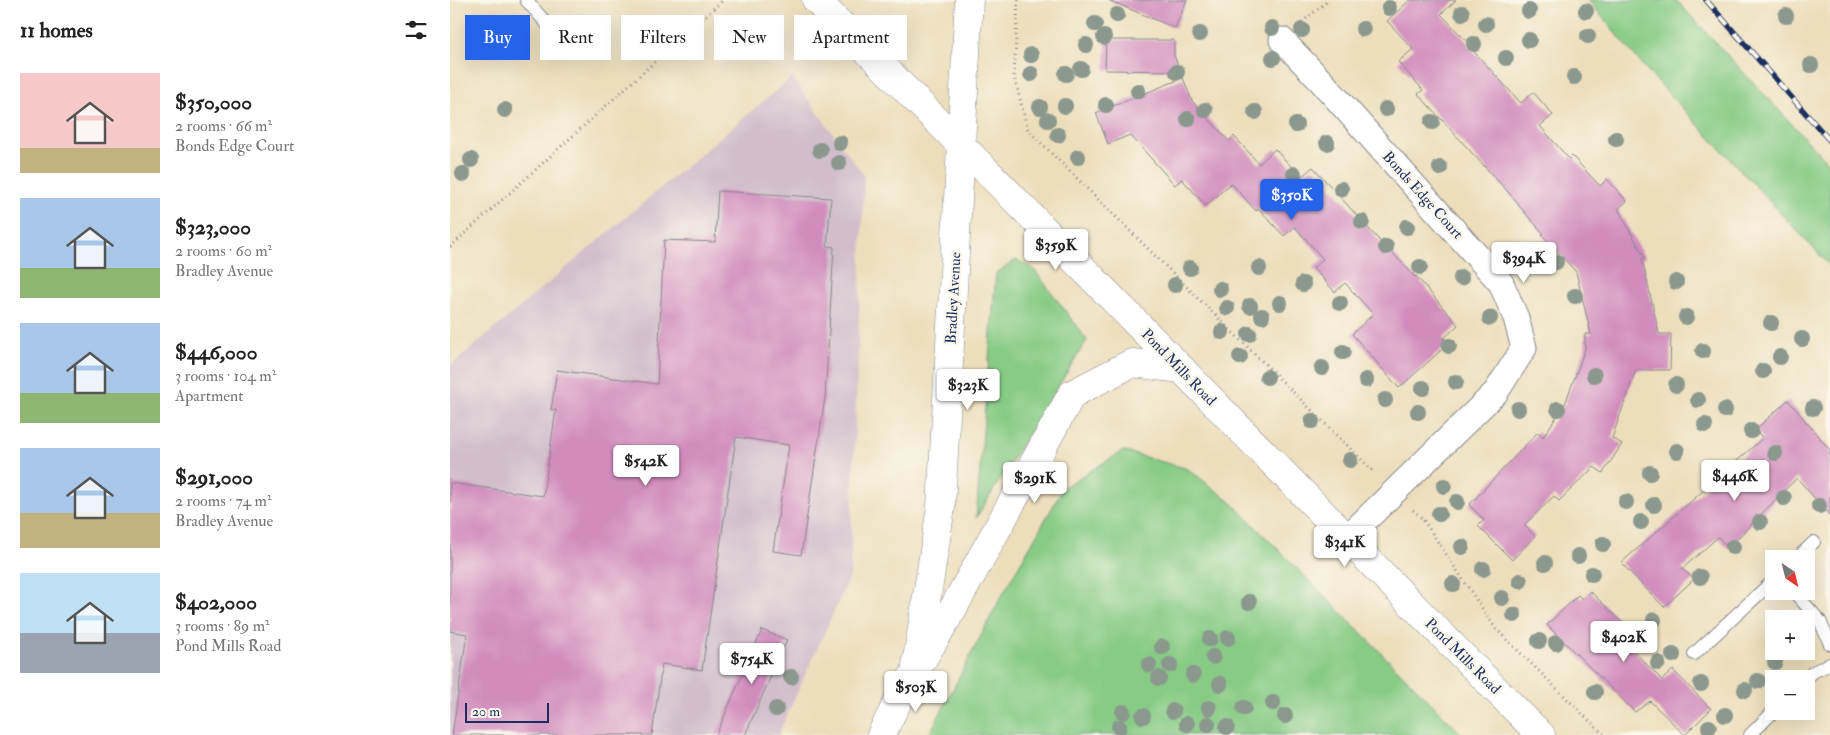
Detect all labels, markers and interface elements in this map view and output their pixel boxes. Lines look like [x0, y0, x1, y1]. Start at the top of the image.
chip: Buy [465, 15, 530, 60]
chip: Rent [540, 15, 611, 60]
chip: Filters [621, 15, 704, 60]
chip: New [714, 15, 784, 60]
chip: Apartment [794, 15, 907, 60]
icon: filters [402, 16, 430, 44]
text: 11 homes [20, 17, 93, 44]
text: $350,000 [175, 89, 252, 116]
icon: home [60, 93, 120, 153]
text: 2 rooms · 66 m² [175, 116, 272, 136]
text: Bonds Edge Court [175, 136, 294, 156]
street label: Bonds Edge Court [1378, 147, 1467, 243]
pin: $350K [1257, 178, 1327, 221]
text: $350K [1271, 185, 1313, 205]
text: $323,000 [175, 214, 251, 241]
icon: home [60, 218, 120, 278]
pin: $359K [1021, 228, 1091, 271]
text: $359K [1035, 235, 1077, 255]
text: 2 rooms · 60 m² [175, 241, 272, 261]
pin: $394K [1489, 242, 1559, 284]
text: $394K [1502, 248, 1546, 268]
street label: Bradley Avenue [942, 252, 965, 345]
text: Bradley Avenue [175, 261, 273, 281]
street label: Pond Mills Road [1137, 325, 1221, 410]
text: $446,000 [175, 339, 257, 366]
icon: home [60, 343, 120, 403]
text: 3 rooms · 104 m² [175, 366, 276, 386]
pin: $323K [933, 368, 1003, 411]
text: $323K [948, 375, 988, 395]
text: Apartment [175, 386, 243, 406]
pin: $542K [611, 444, 681, 487]
text: $542K [624, 451, 668, 471]
pin: $446K [1700, 460, 1770, 502]
pin: $291K [1000, 462, 1070, 504]
text: $291,000 [175, 464, 253, 491]
text: $446K [1712, 466, 1758, 486]
icon: home [60, 468, 120, 528]
text: $291K [1014, 468, 1056, 488]
text: 2 rooms · 74 m² [175, 491, 271, 511]
text: Bradley Avenue [175, 511, 273, 531]
pin: $341K [1310, 526, 1380, 568]
text: $341K [1325, 532, 1365, 552]
north arrow [1765, 550, 1815, 600]
map controls [1765, 550, 1815, 720]
text: $402,000 [175, 589, 257, 616]
icon: home [60, 593, 120, 653]
button: + [1765, 610, 1815, 660]
street label: Pond Mills Road [1421, 614, 1505, 699]
text: 3 rooms · 89 m² [175, 616, 270, 636]
pin: $402K [1589, 620, 1659, 663]
text: $402K [1601, 627, 1647, 647]
text: Pond Mills Road [175, 636, 281, 656]
pin: $754K [717, 642, 787, 685]
text: $754K [731, 649, 773, 669]
pin: $503K [881, 670, 951, 713]
button: − [1765, 670, 1815, 720]
text: $503K [895, 677, 937, 697]
scale bar [465, 700, 549, 723]
text: 20 m [472, 703, 500, 720]

